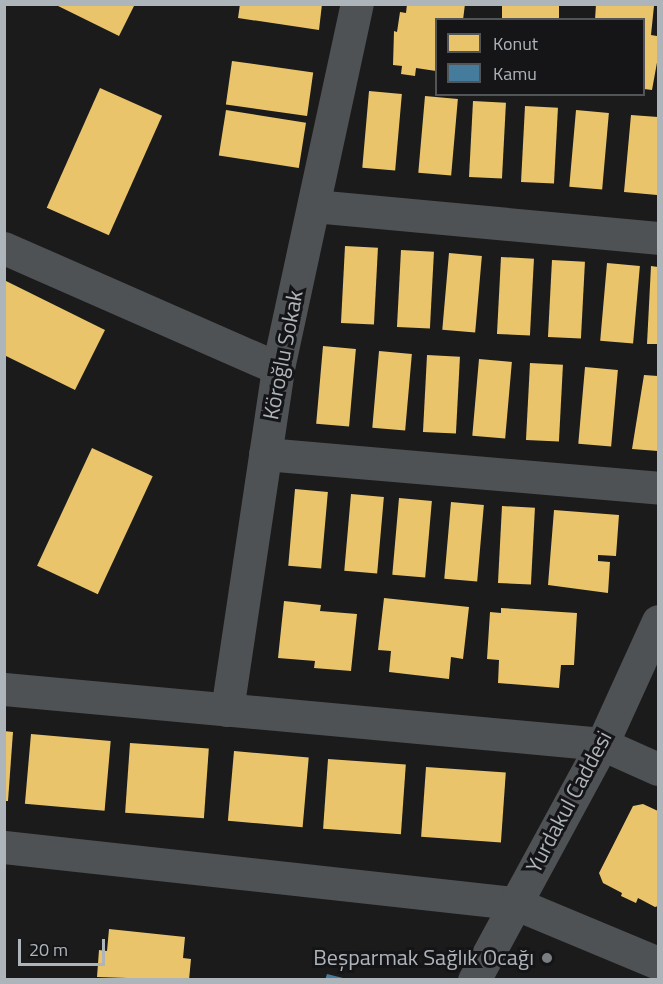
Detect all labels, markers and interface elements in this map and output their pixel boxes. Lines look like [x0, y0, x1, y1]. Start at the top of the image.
legend [435, 18, 645, 96]
text: Konut [493, 30, 538, 57]
text: Kamu [493, 60, 537, 87]
street label: Köroğlu Sokak [258, 288, 308, 422]
street label: Yurdakul Caddesi [521, 727, 617, 877]
scale bar [21, 927, 108, 965]
text: 20 m [29, 936, 68, 963]
place label: Beşparmak Sağlık Ocağı [313, 945, 534, 971]
marker: Beşparmak Sağlık Ocağı [538, 949, 556, 967]

